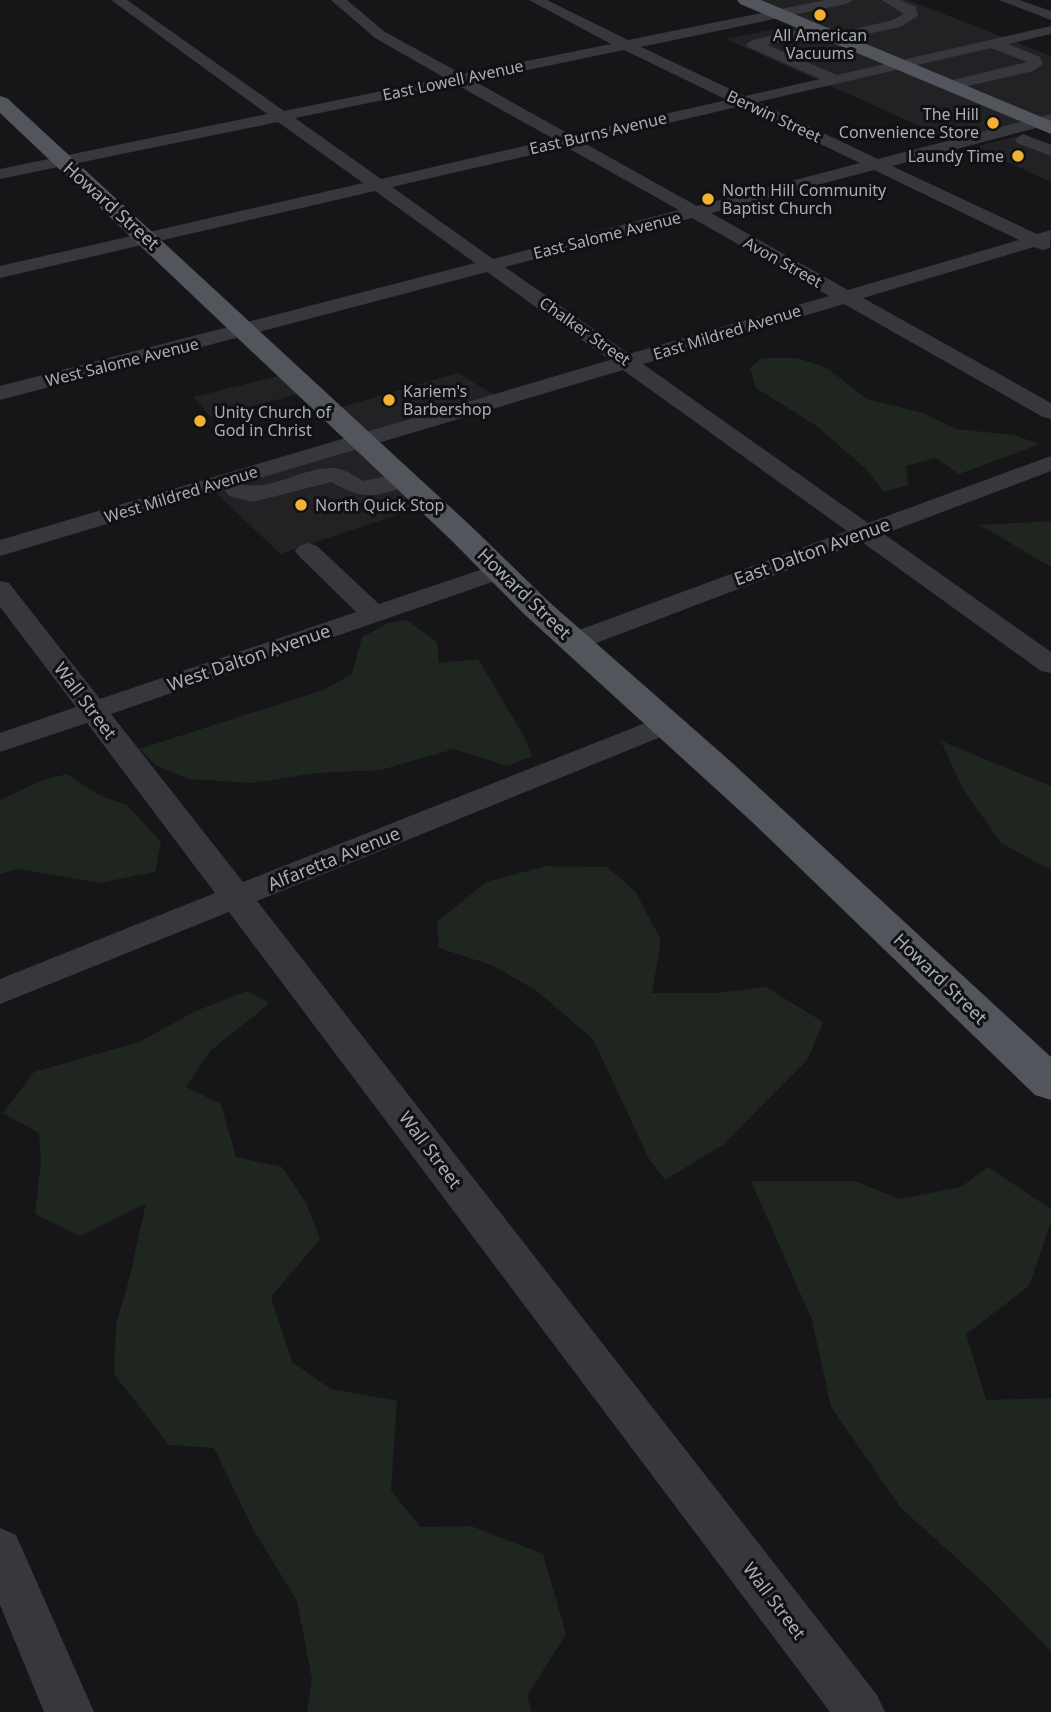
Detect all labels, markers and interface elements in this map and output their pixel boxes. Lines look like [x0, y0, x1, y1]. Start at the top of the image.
marker: All American Vacuums [812, 7, 828, 23]
place label: All American Vacuums [773, 24, 867, 64]
street label: East Lowell Avenue [381, 54, 525, 106]
street label: Berwin Street [723, 85, 825, 148]
place label: The Hill Convenience Store [839, 103, 979, 143]
street label: East Burns Avenue [527, 107, 669, 159]
marker: The Hill Convenience Store [985, 115, 1001, 131]
place label: Laundy Time [908, 145, 1004, 167]
marker: Laundy Time [1010, 148, 1026, 164]
street label: Howard Street [59, 156, 165, 255]
place label: North Hill Community Baptist Church [722, 179, 887, 219]
marker: North Hill Community Baptist Church [700, 191, 716, 207]
street label: East Salome Avenue [531, 206, 683, 264]
street label: Avon Street [740, 231, 826, 293]
street label: Chalker Street [535, 292, 635, 371]
street label: East Mildred Avenue [650, 299, 804, 365]
street label: West Salome Avenue [43, 332, 201, 392]
place label: Kariem's Barbershop [403, 380, 492, 420]
marker: Kariem's Barbershop [381, 392, 397, 408]
place label: Unity Church of God in Christ [214, 401, 332, 441]
marker: Unity Church of God in Christ [192, 413, 208, 429]
street label: West Mildred Avenue [102, 460, 260, 528]
place label: North Quick Stop [315, 494, 444, 516]
marker: North Quick Stop [293, 497, 309, 513]
street label: East Dalton Avenue [730, 512, 893, 590]
street label: Howard Street [473, 543, 577, 644]
street label: West Dalton Avenue [164, 618, 333, 696]
street label: Wall Street [49, 657, 123, 744]
street label: Alfaretta Avenue [264, 821, 403, 896]
street label: Howard Street [889, 928, 993, 1029]
street label: Wall Street [394, 1106, 468, 1193]
street label: Wall Street [738, 1557, 812, 1644]

